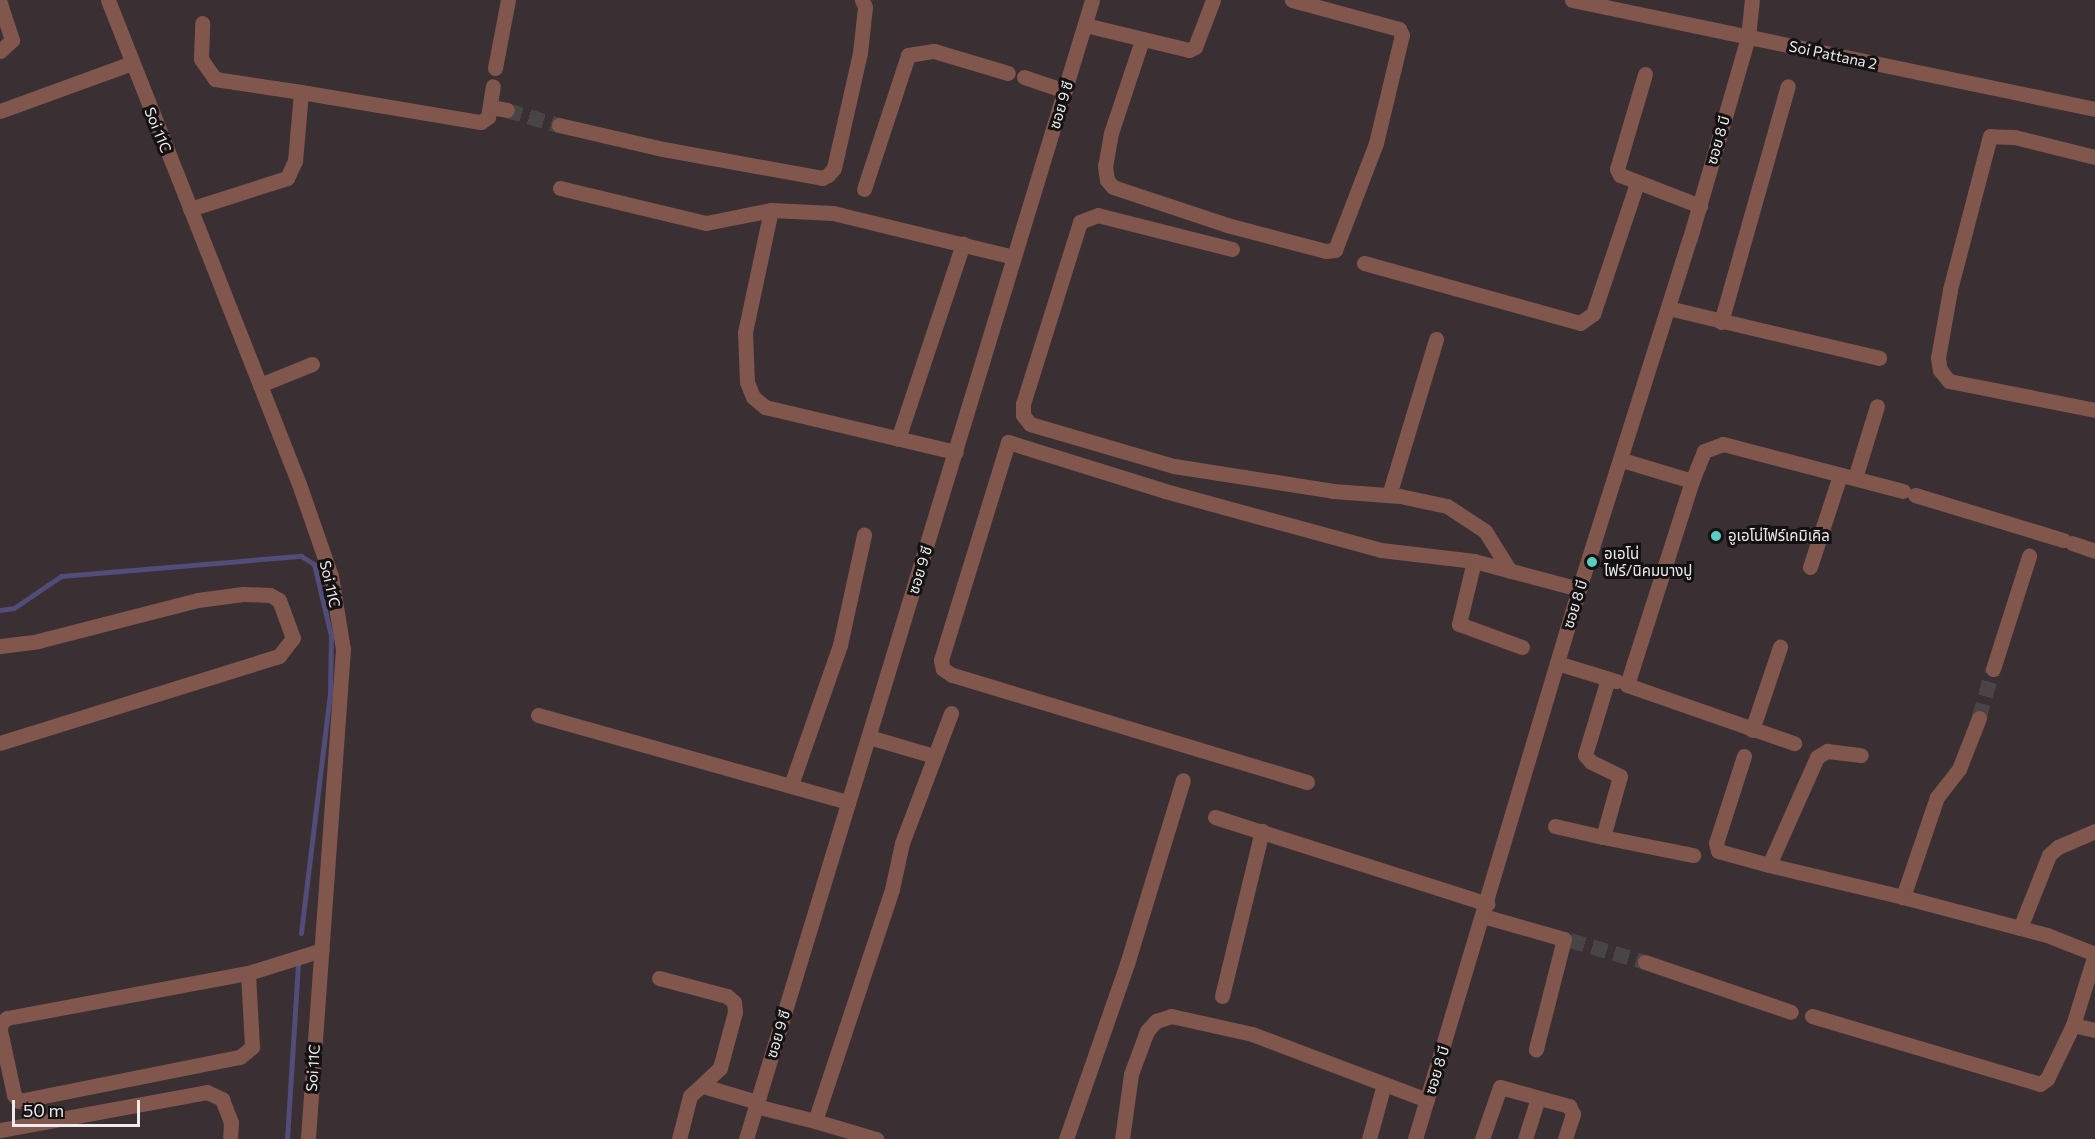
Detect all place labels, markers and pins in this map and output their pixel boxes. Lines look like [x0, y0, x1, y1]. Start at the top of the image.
place label: อูเอโน่ไฟร์เคมิเคิล [1728, 527, 1830, 545]
marker: อูเอโน่ไฟร์เคมิเคิล [1709, 529, 1723, 543]
place label: อูเอโน่ ไฟร์/นิคมบางปู [1604, 544, 1692, 579]
marker: อูเอโน่ ไฟร์/นิคมบางปู [1585, 555, 1599, 569]

